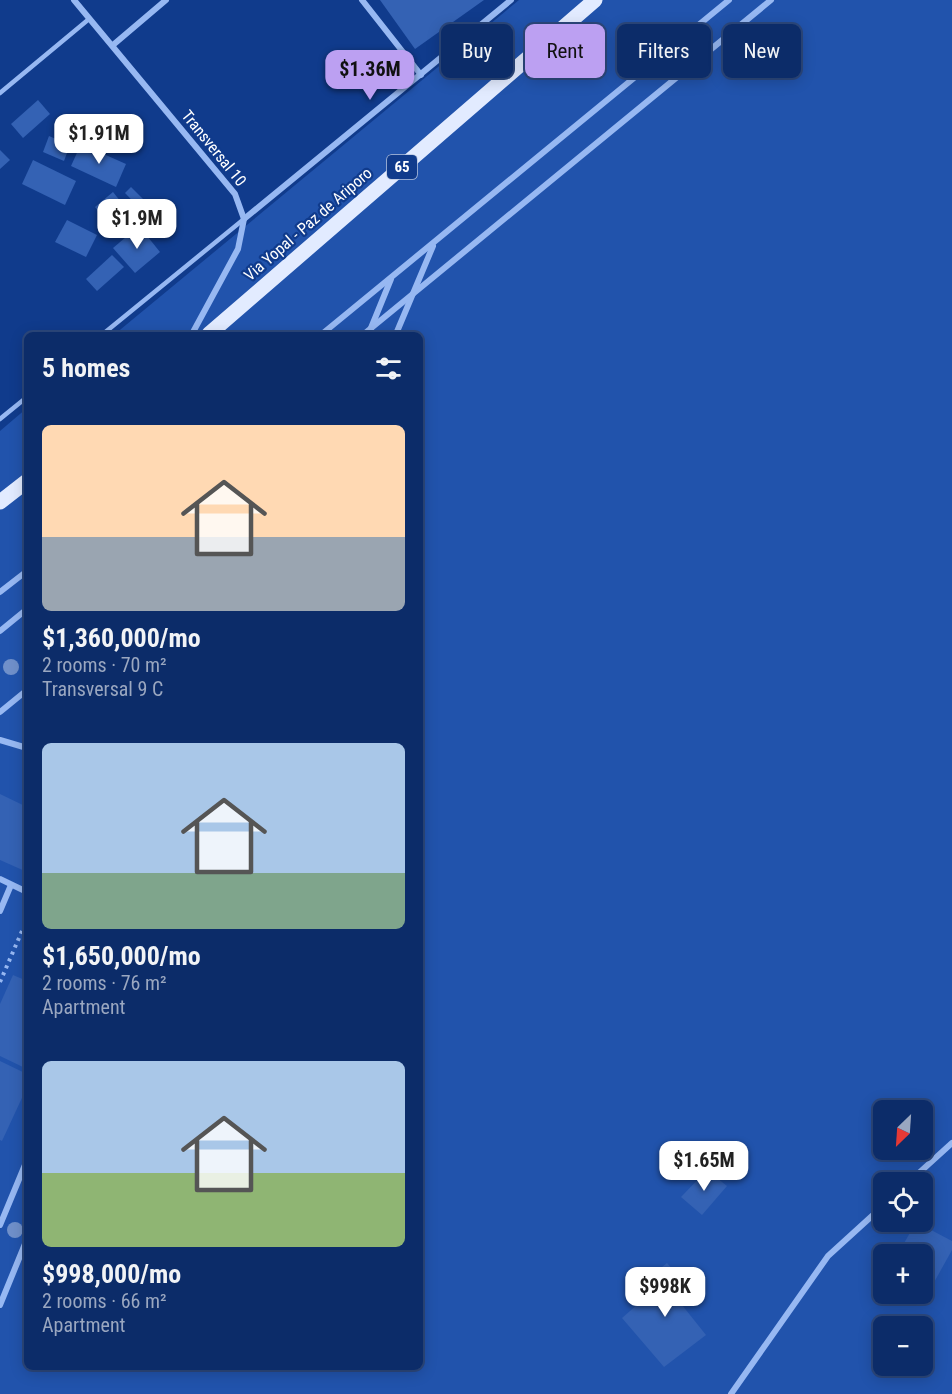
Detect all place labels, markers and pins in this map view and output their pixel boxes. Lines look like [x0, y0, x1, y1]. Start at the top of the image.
pin: $1.36M [321, 50, 419, 101]
pin: $1.91M [50, 114, 148, 165]
pin: $1.9M [95, 199, 179, 250]
pin: $1.65M [655, 1141, 753, 1192]
pin: $998K [623, 1267, 707, 1318]

